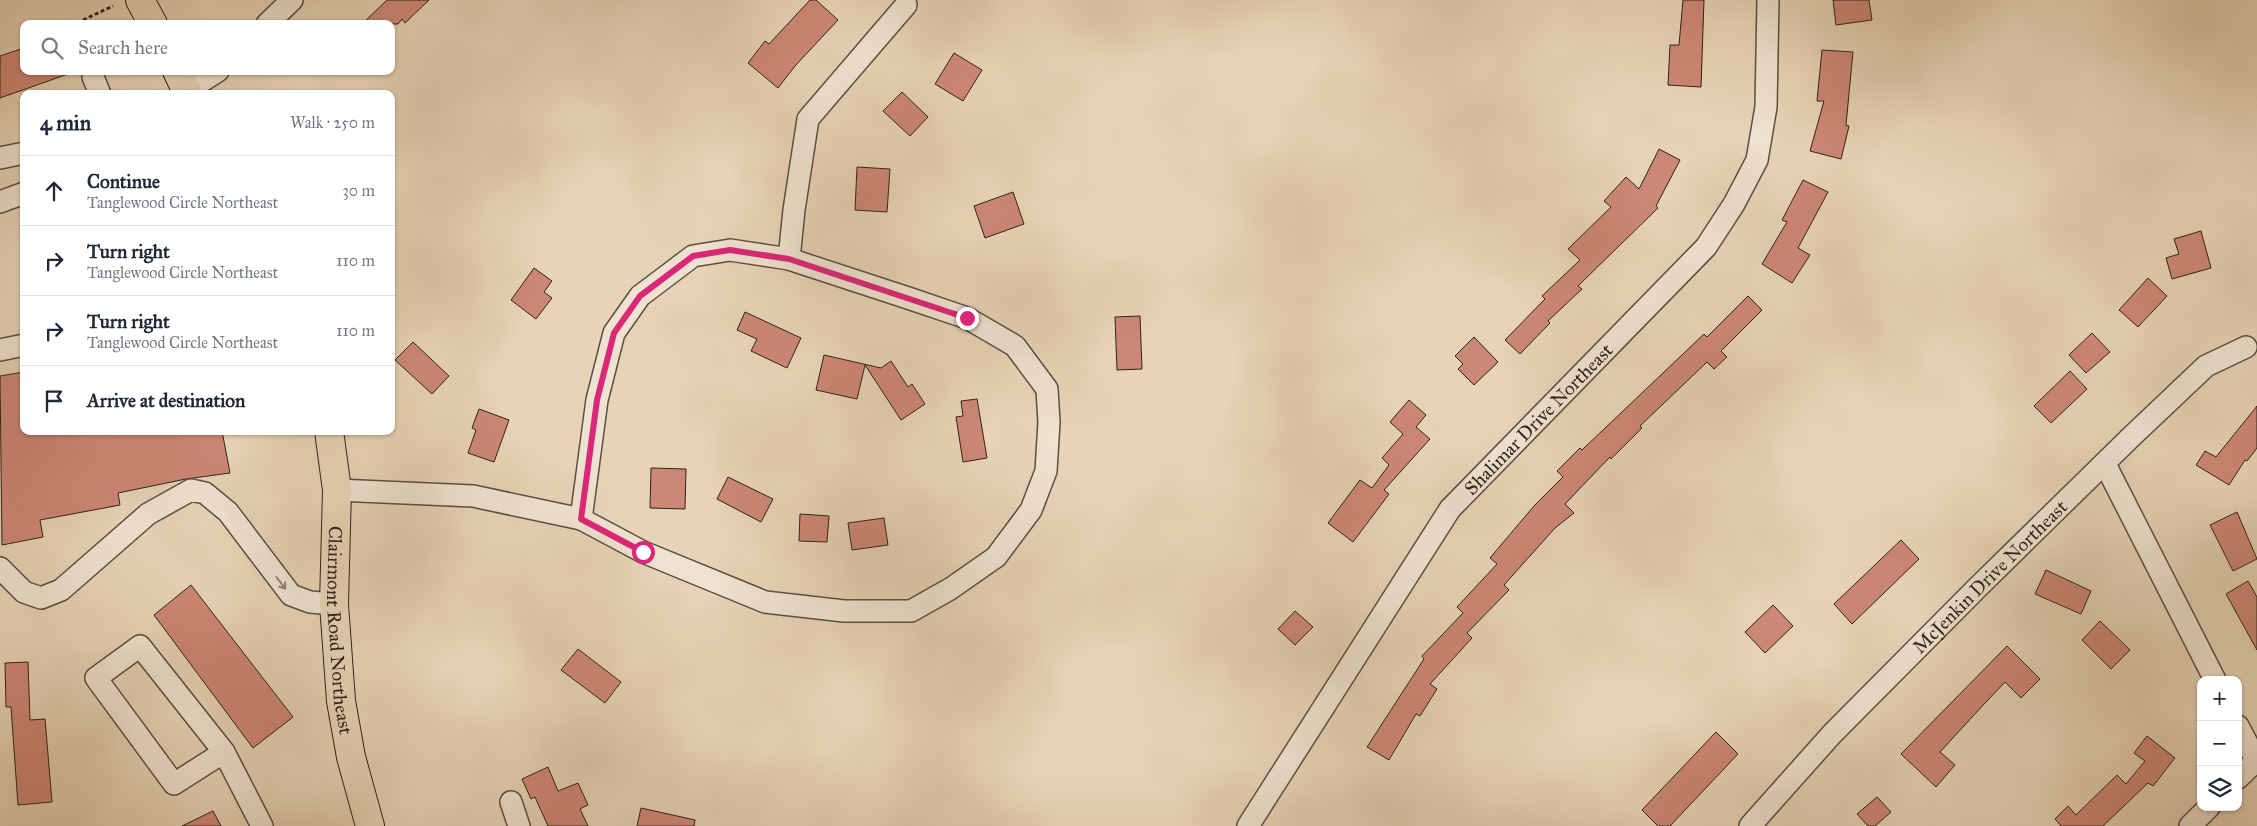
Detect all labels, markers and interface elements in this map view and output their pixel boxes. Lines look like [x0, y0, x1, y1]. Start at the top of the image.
search box [20, 20, 395, 75]
icon: search [38, 34, 66, 62]
text: Search here [78, 36, 168, 59]
text: 4 min [40, 110, 91, 136]
text: Walk · 250 m [290, 113, 375, 132]
text: Continue [87, 170, 160, 193]
icon: ahead [40, 177, 68, 205]
text: 30 m [342, 181, 375, 200]
text: Tanglewood Circle Northeast [87, 193, 278, 212]
text: Turn right [87, 240, 170, 263]
icon: right [40, 247, 68, 275]
text: 110 m [336, 251, 375, 270]
text: Tanglewood Circle Northeast [87, 263, 278, 282]
route end [956, 307, 979, 330]
text: Turn right [87, 310, 170, 333]
icon: right [40, 317, 68, 345]
text: 110 m [336, 321, 375, 340]
text: Tanglewood Circle Northeast [87, 333, 278, 352]
street label: Shalimar Drive Northeast [1459, 338, 1618, 500]
icon: arrive [40, 387, 68, 415]
text: Arrive at destination [87, 389, 245, 412]
street label: McJenkin Drive Northeast [1908, 495, 2072, 658]
street label: Clairmont Road Northeast [322, 526, 358, 737]
route start [632, 541, 655, 564]
one-way arrow [276, 576, 287, 589]
map controls [2197, 676, 2242, 811]
button: + [2197, 676, 2242, 721]
button: − [2197, 721, 2242, 766]
button: layers [2197, 766, 2242, 811]

